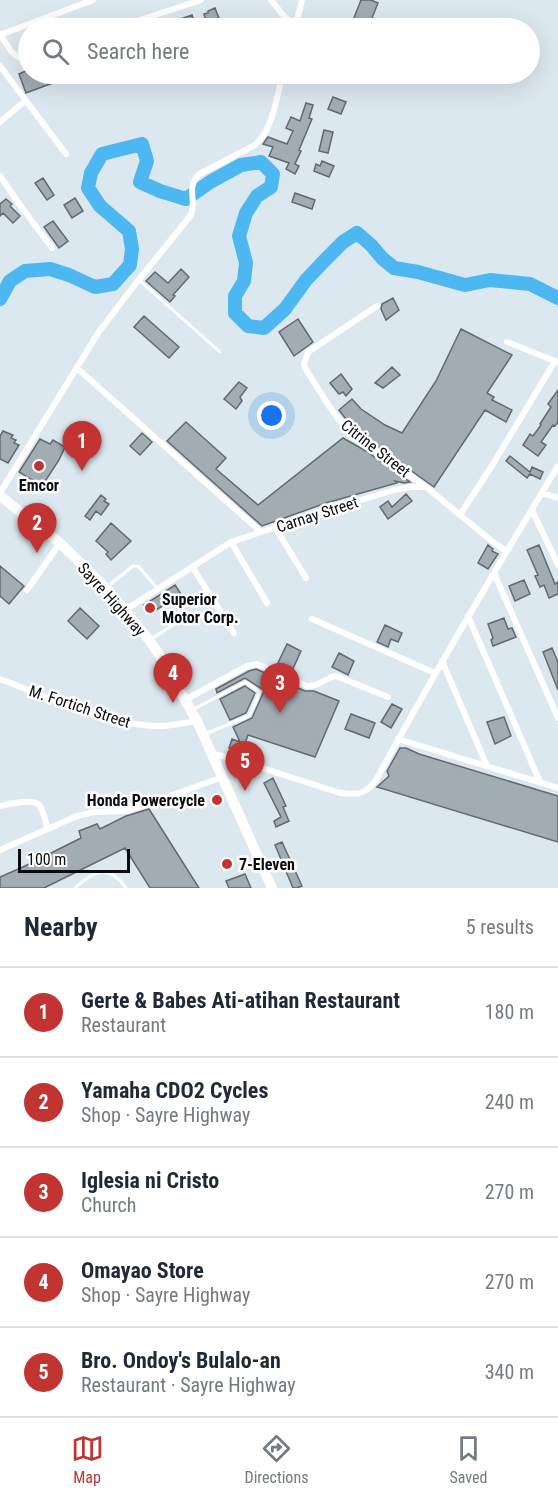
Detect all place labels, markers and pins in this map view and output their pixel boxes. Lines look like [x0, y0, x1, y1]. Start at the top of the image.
pin: 1 [62, 422, 101, 471]
marker: Emcor [32, 459, 46, 473]
place label: Emcor [19, 476, 59, 495]
pin: 2 [18, 504, 57, 553]
place label: Superior Motor Corp. [162, 590, 239, 627]
marker: Superior Motor Corp. [143, 601, 157, 615]
pin: 4 [154, 654, 192, 703]
pin: 3 [260, 664, 300, 713]
pin: 5 [226, 742, 264, 791]
place label: Honda Powercycle [87, 791, 205, 810]
marker: Honda Powercycle [210, 793, 224, 807]
place label: 7-Eleven [239, 855, 295, 874]
marker: 7-Eleven [220, 857, 234, 871]

